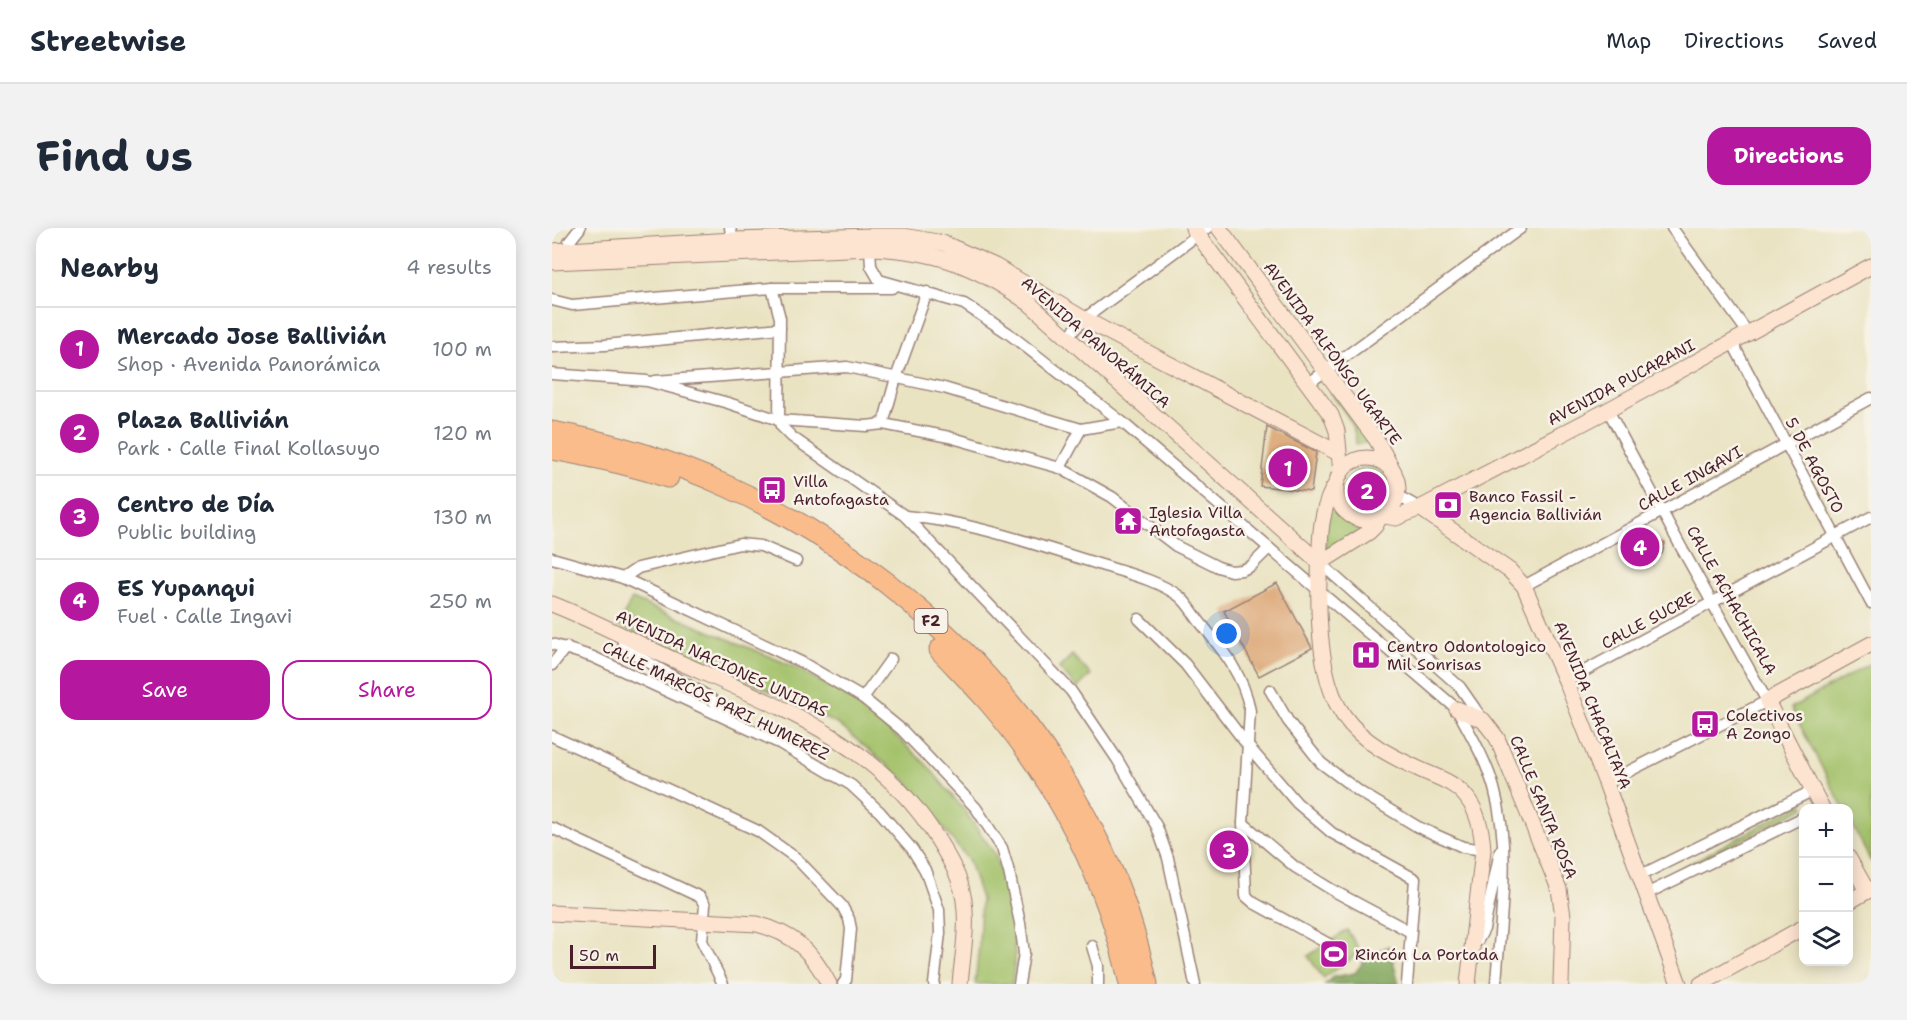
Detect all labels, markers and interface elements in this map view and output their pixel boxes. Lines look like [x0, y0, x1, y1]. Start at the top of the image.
text: Streetwise [30, 22, 186, 60]
text: Map [1606, 27, 1651, 55]
text: Directions [1684, 27, 1784, 55]
text: Saved [1817, 27, 1877, 55]
button: Directions [1707, 127, 1871, 185]
text: Find us [36, 128, 193, 184]
text: Nearby [60, 250, 159, 285]
text: 4 results [406, 254, 492, 280]
street label: AVENIDA ALFONSO UGARTE [1259, 257, 1406, 449]
street label: AVENIDA PANORÁMICA [1017, 272, 1175, 413]
text: Mercado Jose Ballivián [117, 322, 386, 351]
street label: AVENIDA PUCARANI [1544, 334, 1699, 430]
text: 1 [75, 336, 84, 362]
text: 100 m [432, 336, 492, 362]
text: Shop · Avenida Panorámica [117, 351, 380, 377]
text: Plaza Ballivián [117, 406, 289, 435]
street label: 5 DE AGOSTO [1780, 414, 1849, 517]
text: 2 [73, 420, 87, 446]
text: 120 m [433, 420, 492, 446]
text: Park · Calle Final Kollasuyo [117, 435, 380, 461]
street label: CALLE INGAVI [1634, 441, 1746, 516]
pin: 1 [1268, 446, 1308, 490]
pin: 2 [1348, 468, 1386, 514]
place label: Villa Antofagasta [793, 471, 889, 510]
bus stop icon: Villa Antofagasta [756, 474, 788, 506]
place label: Banco Fassil - Agencia Ballivián [1469, 486, 1602, 525]
bank icon: Banco Fassil - Agencia Ballivián [1432, 489, 1464, 521]
text: Centro de Día [117, 490, 274, 519]
place label: Iglesia Villa Antofagasta [1149, 502, 1245, 541]
text: 3 [73, 504, 87, 530]
text: 130 m [433, 504, 492, 530]
temple icon: Iglesia Villa Antofagasta [1112, 505, 1144, 537]
text: Public building [117, 519, 256, 545]
street label: CALLE ACHACHICALA [1682, 522, 1781, 679]
pin: 4 [1620, 524, 1660, 570]
text: ES Yupanqui [117, 574, 255, 603]
street label: CALLE SUCRE [1598, 587, 1699, 654]
text: 4 [73, 588, 87, 614]
text: 250 m [428, 588, 492, 614]
text: Fuel · Calle Ingavi [117, 603, 293, 629]
street label: AVENIDA NACIONES UNIDAS [612, 605, 831, 722]
road number: F2 [914, 609, 947, 633]
street label: AVENIDA CHACALTAYA [1549, 618, 1636, 792]
your location [1212, 619, 1241, 648]
street label: CALLE MARCOS PARI HUMEREZ [599, 636, 833, 765]
place label: Centro Odontologico Mil Sonrisas [1387, 636, 1546, 675]
hospital icon: Centro Odontologico Mil Sonrisas [1350, 639, 1382, 671]
button: Save [60, 660, 270, 720]
button: Share [282, 660, 492, 720]
place label: Colectivos A Zongo [1726, 705, 1803, 744]
bus stop icon: Colectivos A Zongo [1689, 708, 1721, 740]
street label: CALLE SANTA ROSA [1505, 732, 1582, 882]
map controls [1799, 804, 1853, 966]
button: + [1799, 804, 1853, 858]
pin: 3 [1210, 828, 1248, 872]
button: − [1799, 858, 1853, 912]
button: layers [1799, 912, 1853, 966]
sports icon: Rincón La Portada [1318, 938, 1350, 970]
scale bar [570, 942, 656, 970]
place label: Rincón La Portada [1355, 944, 1498, 965]
text: 50 m [579, 945, 619, 966]

